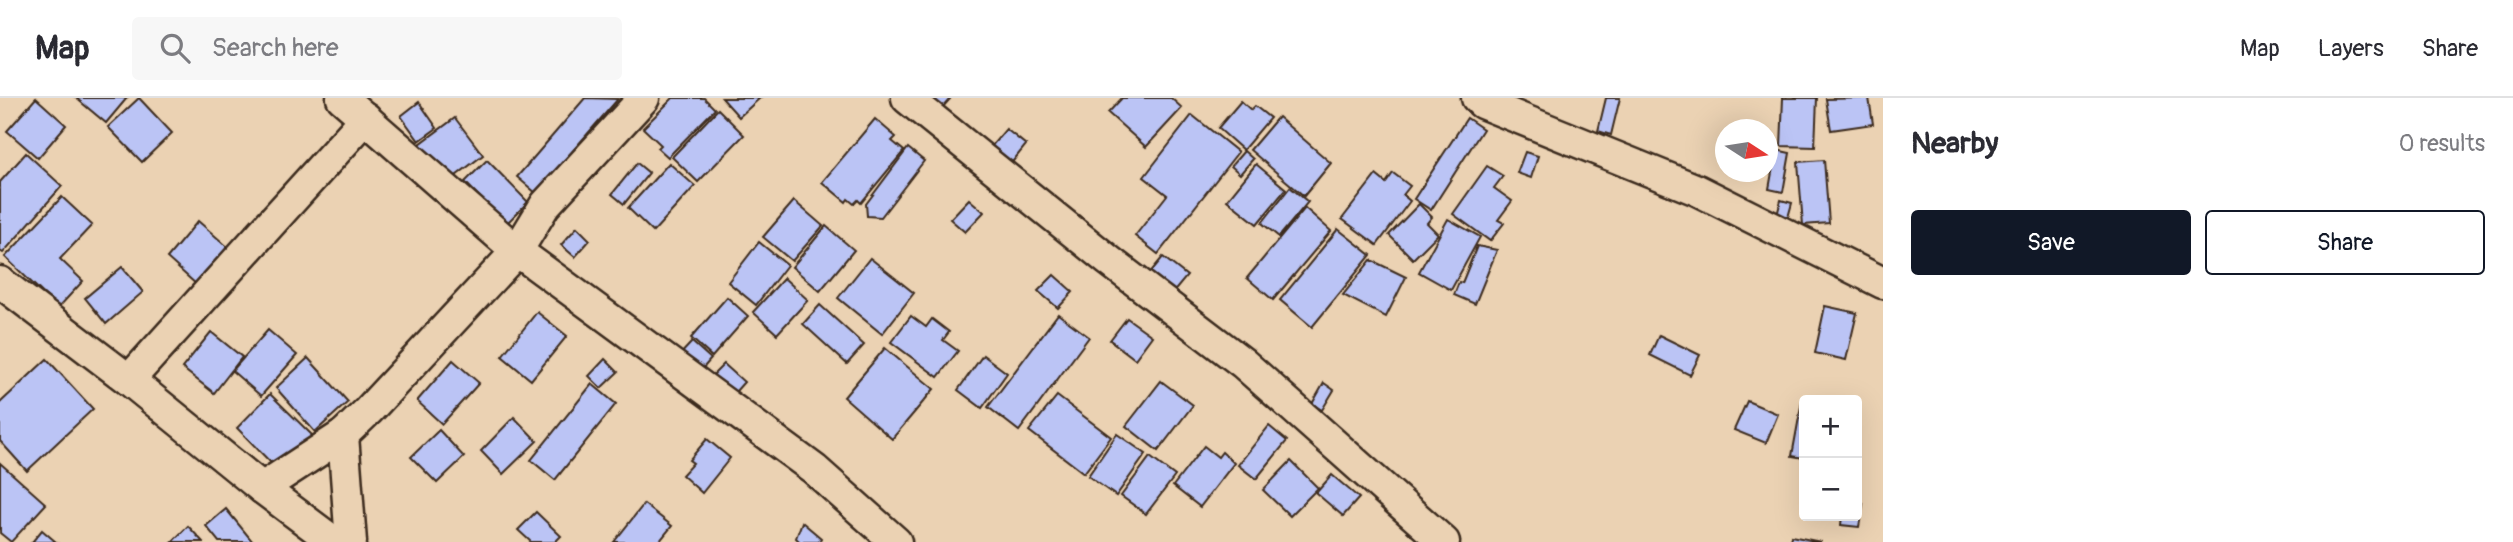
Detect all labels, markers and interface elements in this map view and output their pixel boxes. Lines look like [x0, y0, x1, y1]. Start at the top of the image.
search box [132, 17, 622, 80]
text: Map [35, 28, 90, 69]
icon: search [156, 29, 194, 67]
text: Search here [212, 32, 339, 64]
text: Map [2240, 34, 2280, 63]
text: Layers [2318, 34, 2384, 63]
text: Share [2422, 34, 2478, 63]
north arrow [1715, 119, 1778, 182]
text: Nearby [1911, 125, 1998, 162]
text: 0 results [2399, 129, 2485, 158]
button: Save [1911, 210, 2191, 275]
button: Share [2205, 210, 2485, 275]
map controls [1799, 395, 1862, 521]
button: + [1799, 395, 1862, 458]
button: − [1799, 458, 1862, 521]

